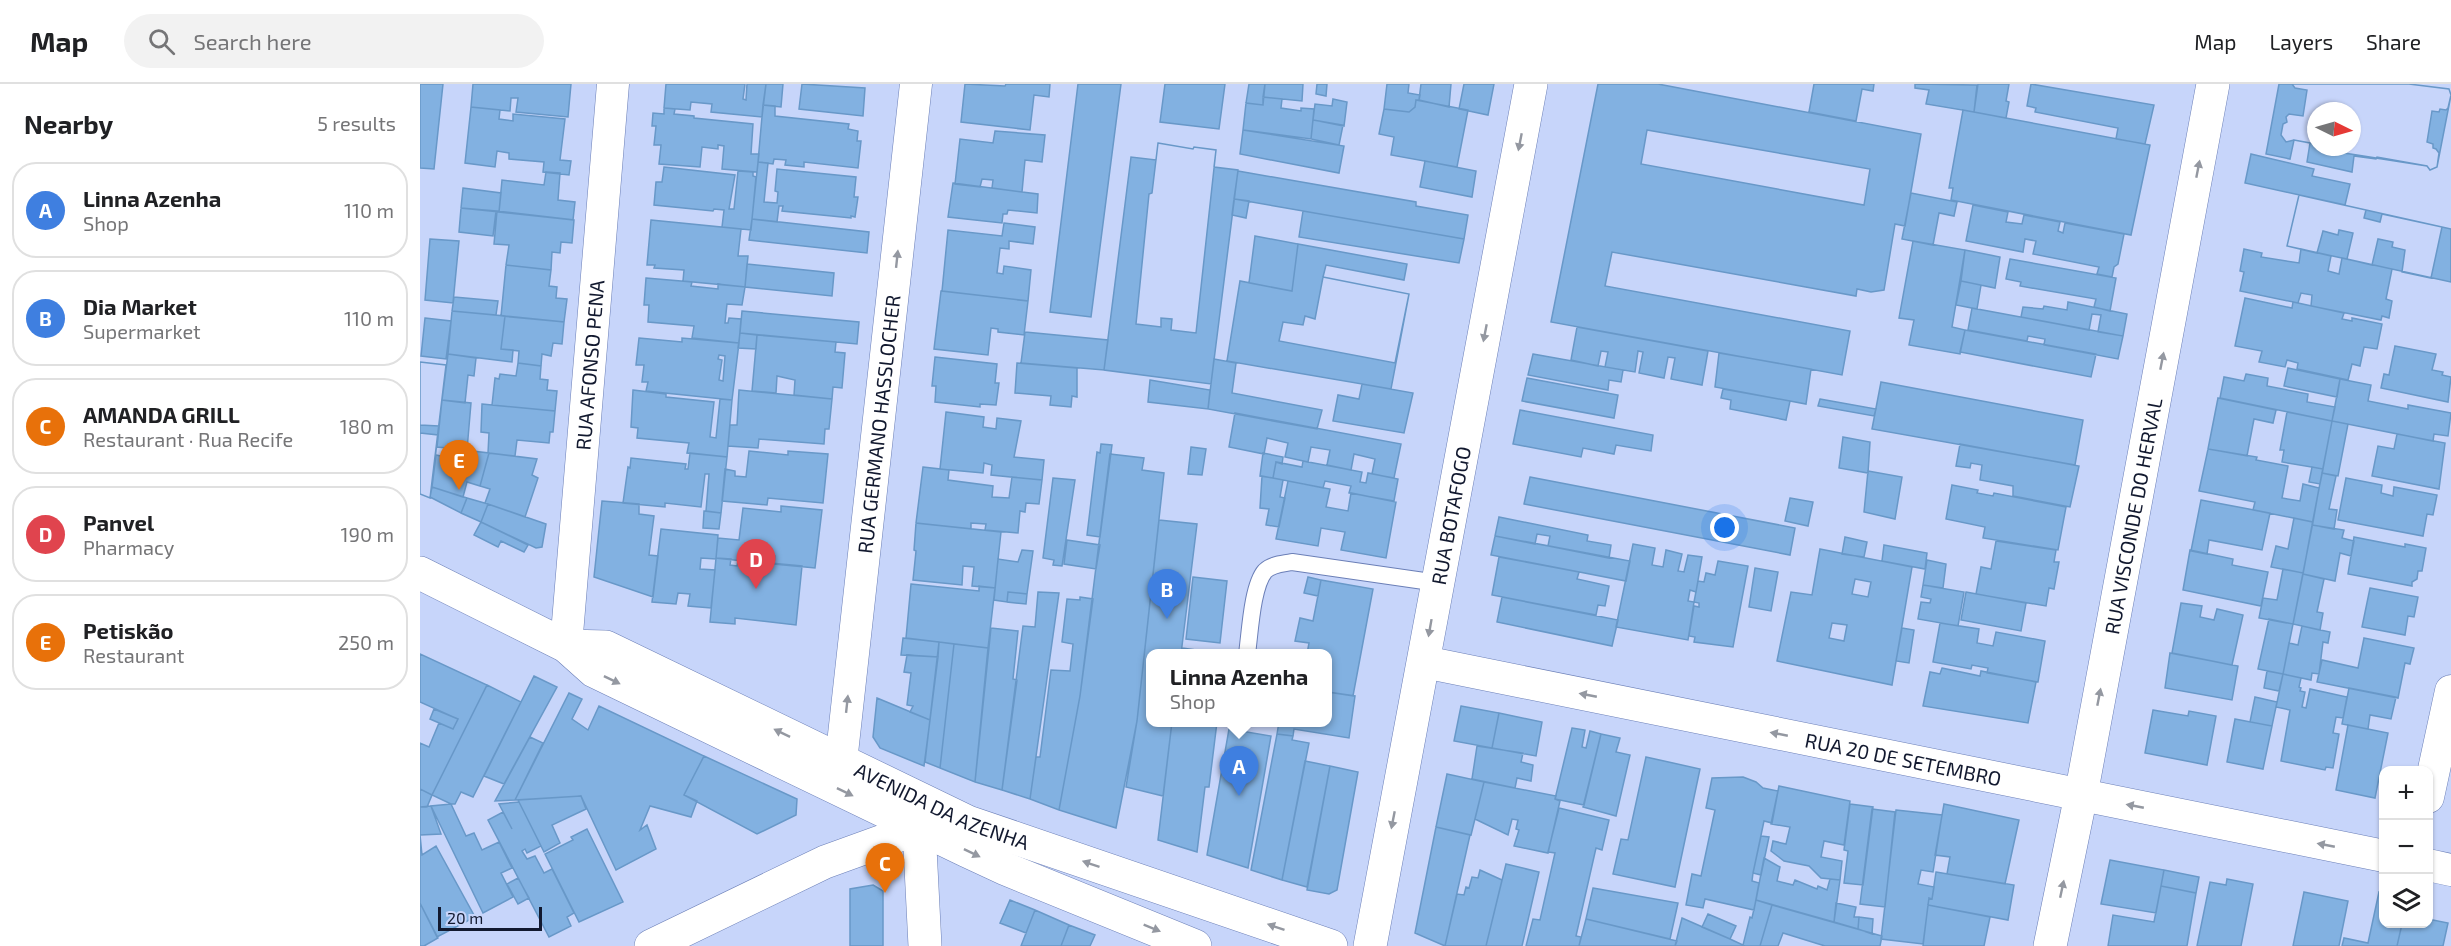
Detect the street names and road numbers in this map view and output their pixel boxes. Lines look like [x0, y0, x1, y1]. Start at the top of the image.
street label: RUA AFONSO PENA [570, 278, 609, 451]
street label: RUA GERMANO HASSLOCHER [852, 293, 905, 555]
street label: RUA VISCONDE DO HERVAL [2099, 396, 2167, 636]
street label: RUA BOTAFOGO [1426, 444, 1475, 587]
street label: RUA 20 DE SETEMBRO [1803, 727, 2004, 790]
street label: AVENIDA DA AZENHA [851, 757, 1033, 854]

